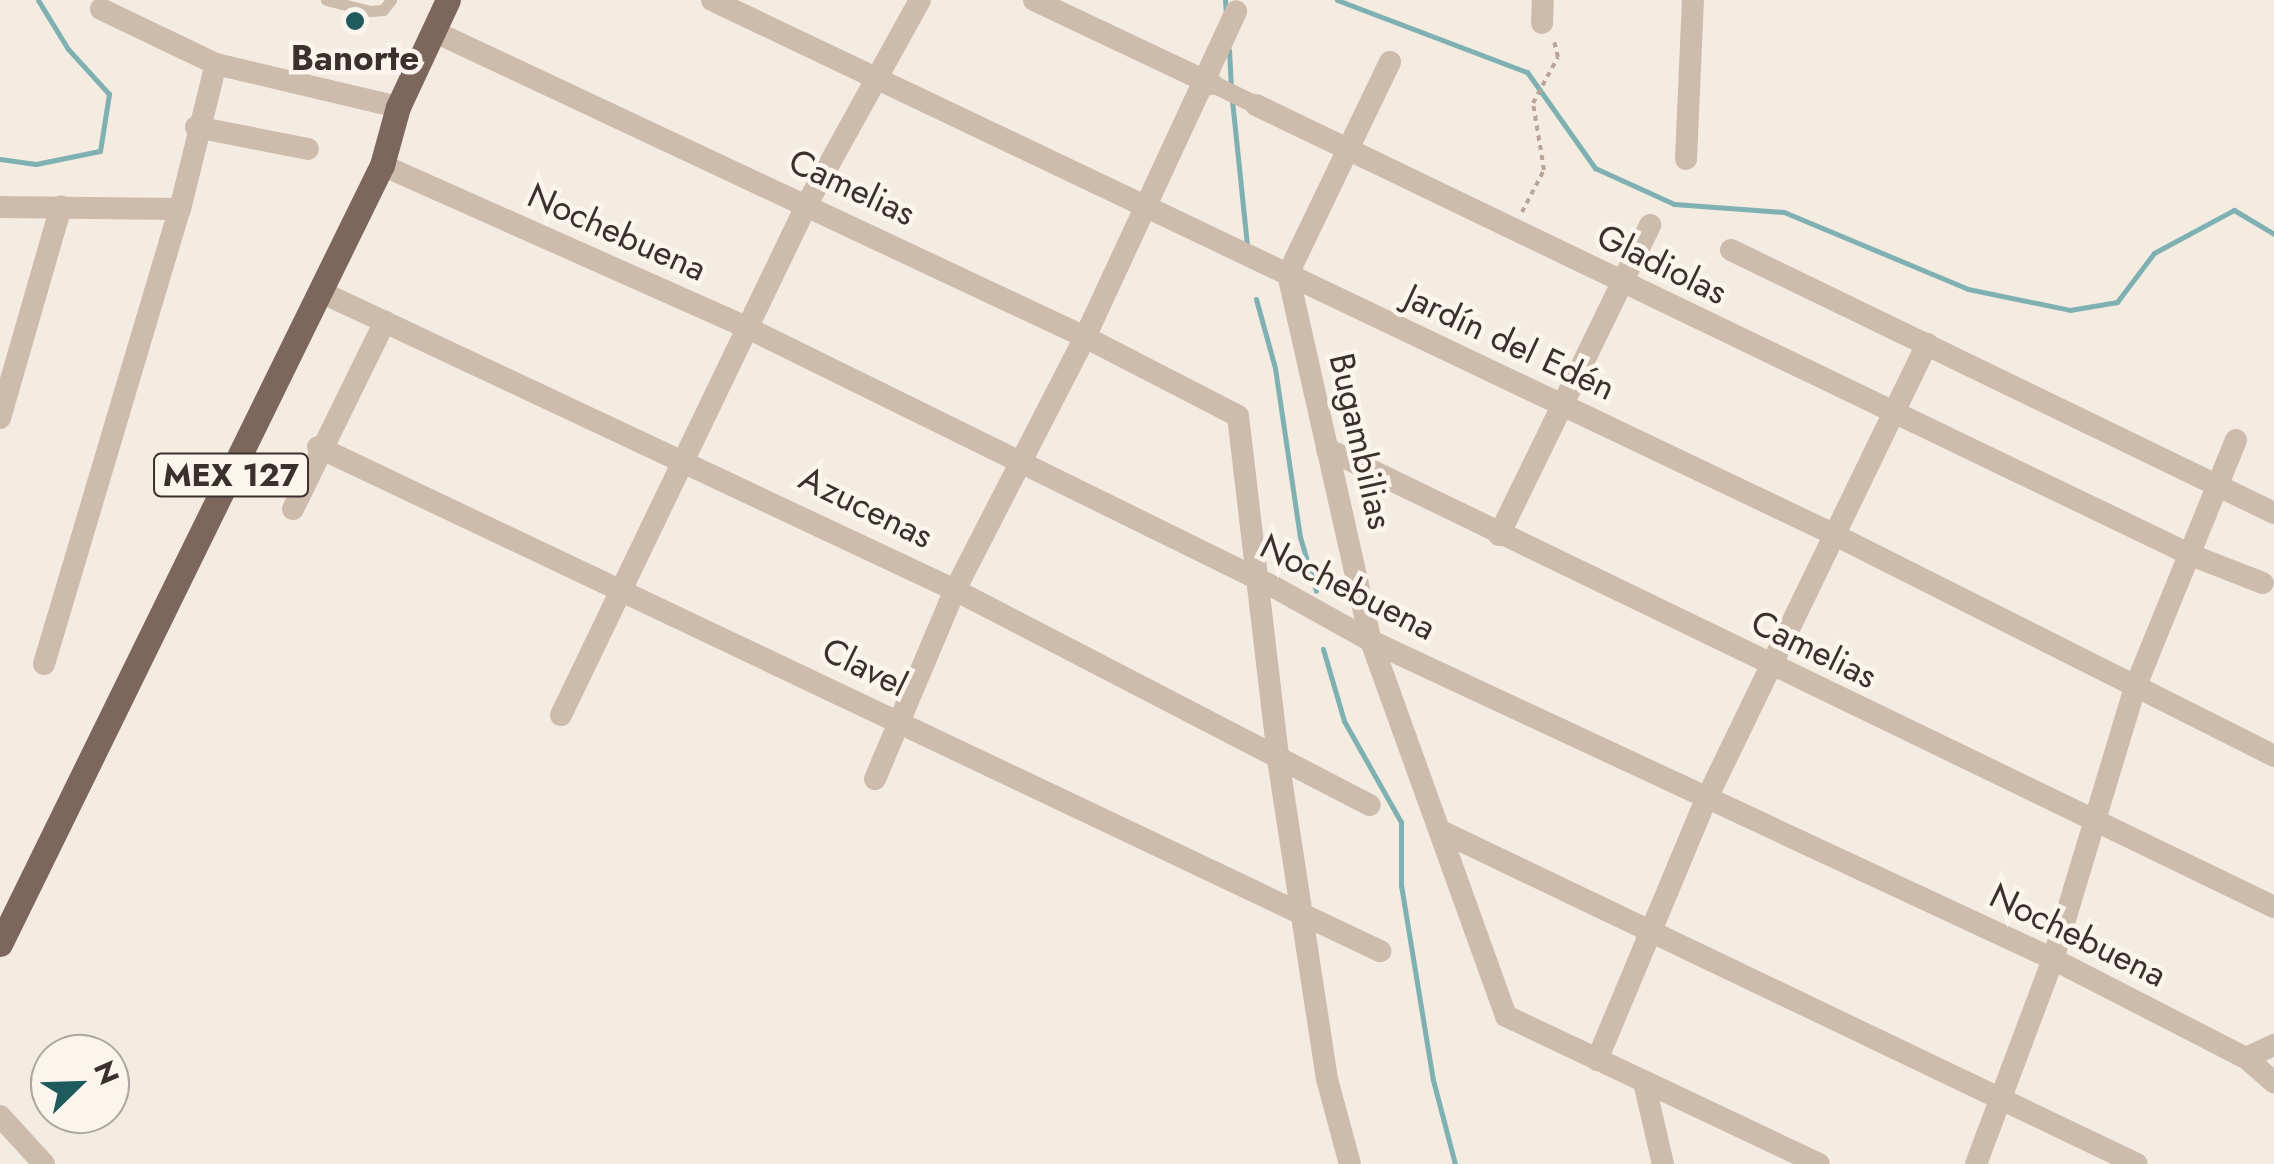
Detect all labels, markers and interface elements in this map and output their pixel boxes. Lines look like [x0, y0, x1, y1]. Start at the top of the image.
marker: Banorte [344, 10, 366, 32]
place label: Banorte [291, 37, 419, 79]
street label: Camelias [782, 140, 922, 234]
street label: Nochebuena [521, 174, 713, 290]
street label: Gladiolas [1590, 215, 1734, 313]
street label: Jardín del Edén [1398, 275, 1622, 409]
street label: Bugambilias [1320, 349, 1402, 533]
road number: MEX 127 [151, 448, 311, 502]
street label: Azucenas [793, 457, 939, 557]
street label: Nochebuena [1253, 525, 1443, 649]
street label: Camelias [1744, 601, 1884, 697]
street label: Clavel [816, 628, 914, 706]
street label: Nochebuena [1983, 874, 2173, 996]
north arrow [30, 1034, 130, 1134]
text: N [83, 1055, 129, 1091]

